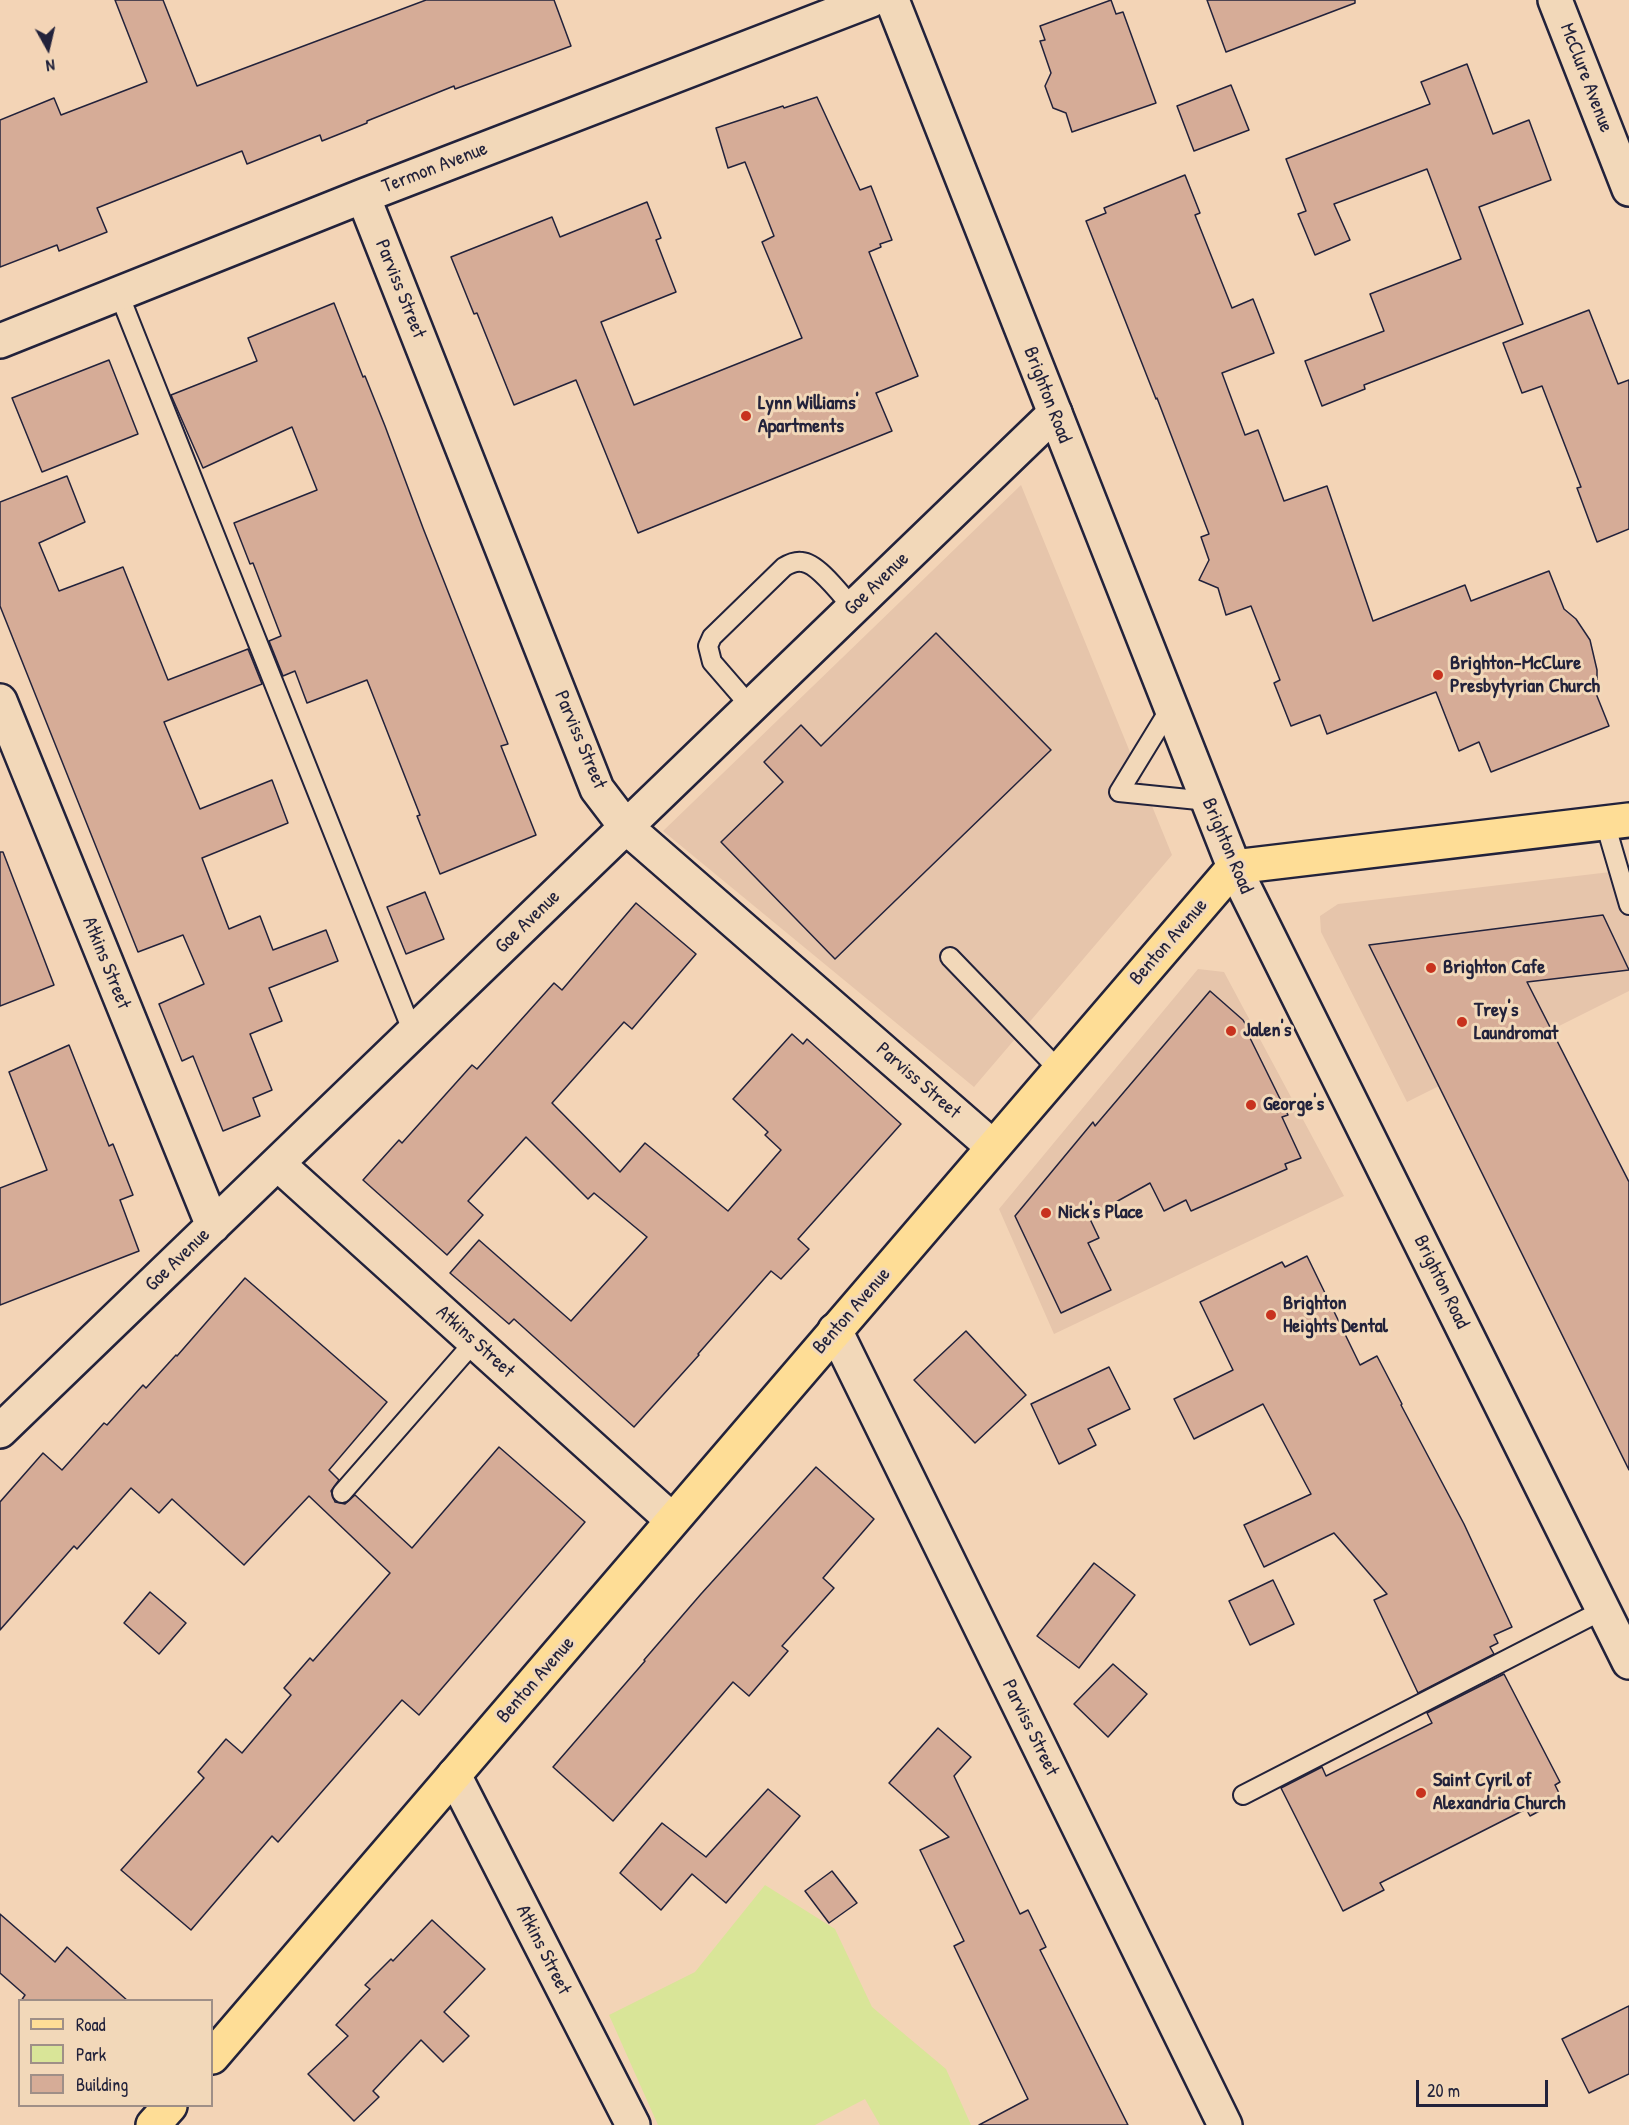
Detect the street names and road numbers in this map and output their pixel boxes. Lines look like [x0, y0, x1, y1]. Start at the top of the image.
street label: McClure Avenue [1554, 20, 1618, 136]
street label: Termon Avenue [379, 137, 491, 199]
street label: Parviss Street [369, 236, 431, 342]
street label: Brighton Road [1018, 344, 1076, 446]
street label: Goe Avenue [840, 547, 914, 621]
street label: Parviss Street [549, 687, 611, 793]
street label: Brighton Road [1196, 795, 1258, 897]
street label: Goe Avenue [491, 885, 565, 959]
street label: Benton Avenue [1125, 894, 1213, 990]
street label: Atkins Street [77, 913, 135, 1013]
street label: Parviss Street [871, 1038, 965, 1124]
street label: Goe Avenue [141, 1223, 215, 1297]
street label: Brighton Road [1408, 1231, 1474, 1333]
street label: Benton Avenue [808, 1263, 896, 1359]
street label: Atkins Street [431, 1301, 519, 1383]
street label: Benton Avenue [492, 1632, 580, 1728]
street label: Parviss Street [996, 1676, 1064, 1780]
street label: Atkins Street [510, 1901, 576, 1999]

